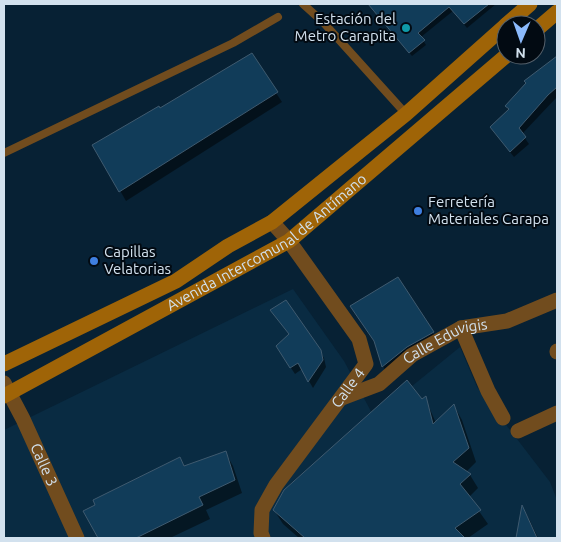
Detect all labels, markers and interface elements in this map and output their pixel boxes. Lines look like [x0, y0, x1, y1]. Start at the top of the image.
place label: Estación del Metro Carapita [295, 10, 396, 44]
north arrow [496, 15, 546, 65]
marker: Estación del Metro Carapita [400, 22, 412, 34]
text: N [515, 45, 526, 61]
street label: Avenida Intercomunal de Antímano [164, 170, 370, 314]
place label: Ferretería Materiales Carapa [428, 193, 549, 227]
marker: Ferretería Materiales Carapa [412, 205, 424, 217]
place label: Capillas Velatorias [104, 243, 171, 277]
marker: Capillas Velatorias [88, 255, 100, 267]
street label: Calle Eduvigis [399, 315, 488, 367]
street label: Calle 4 [328, 365, 368, 411]
street label: Calle 3 [27, 441, 61, 489]

